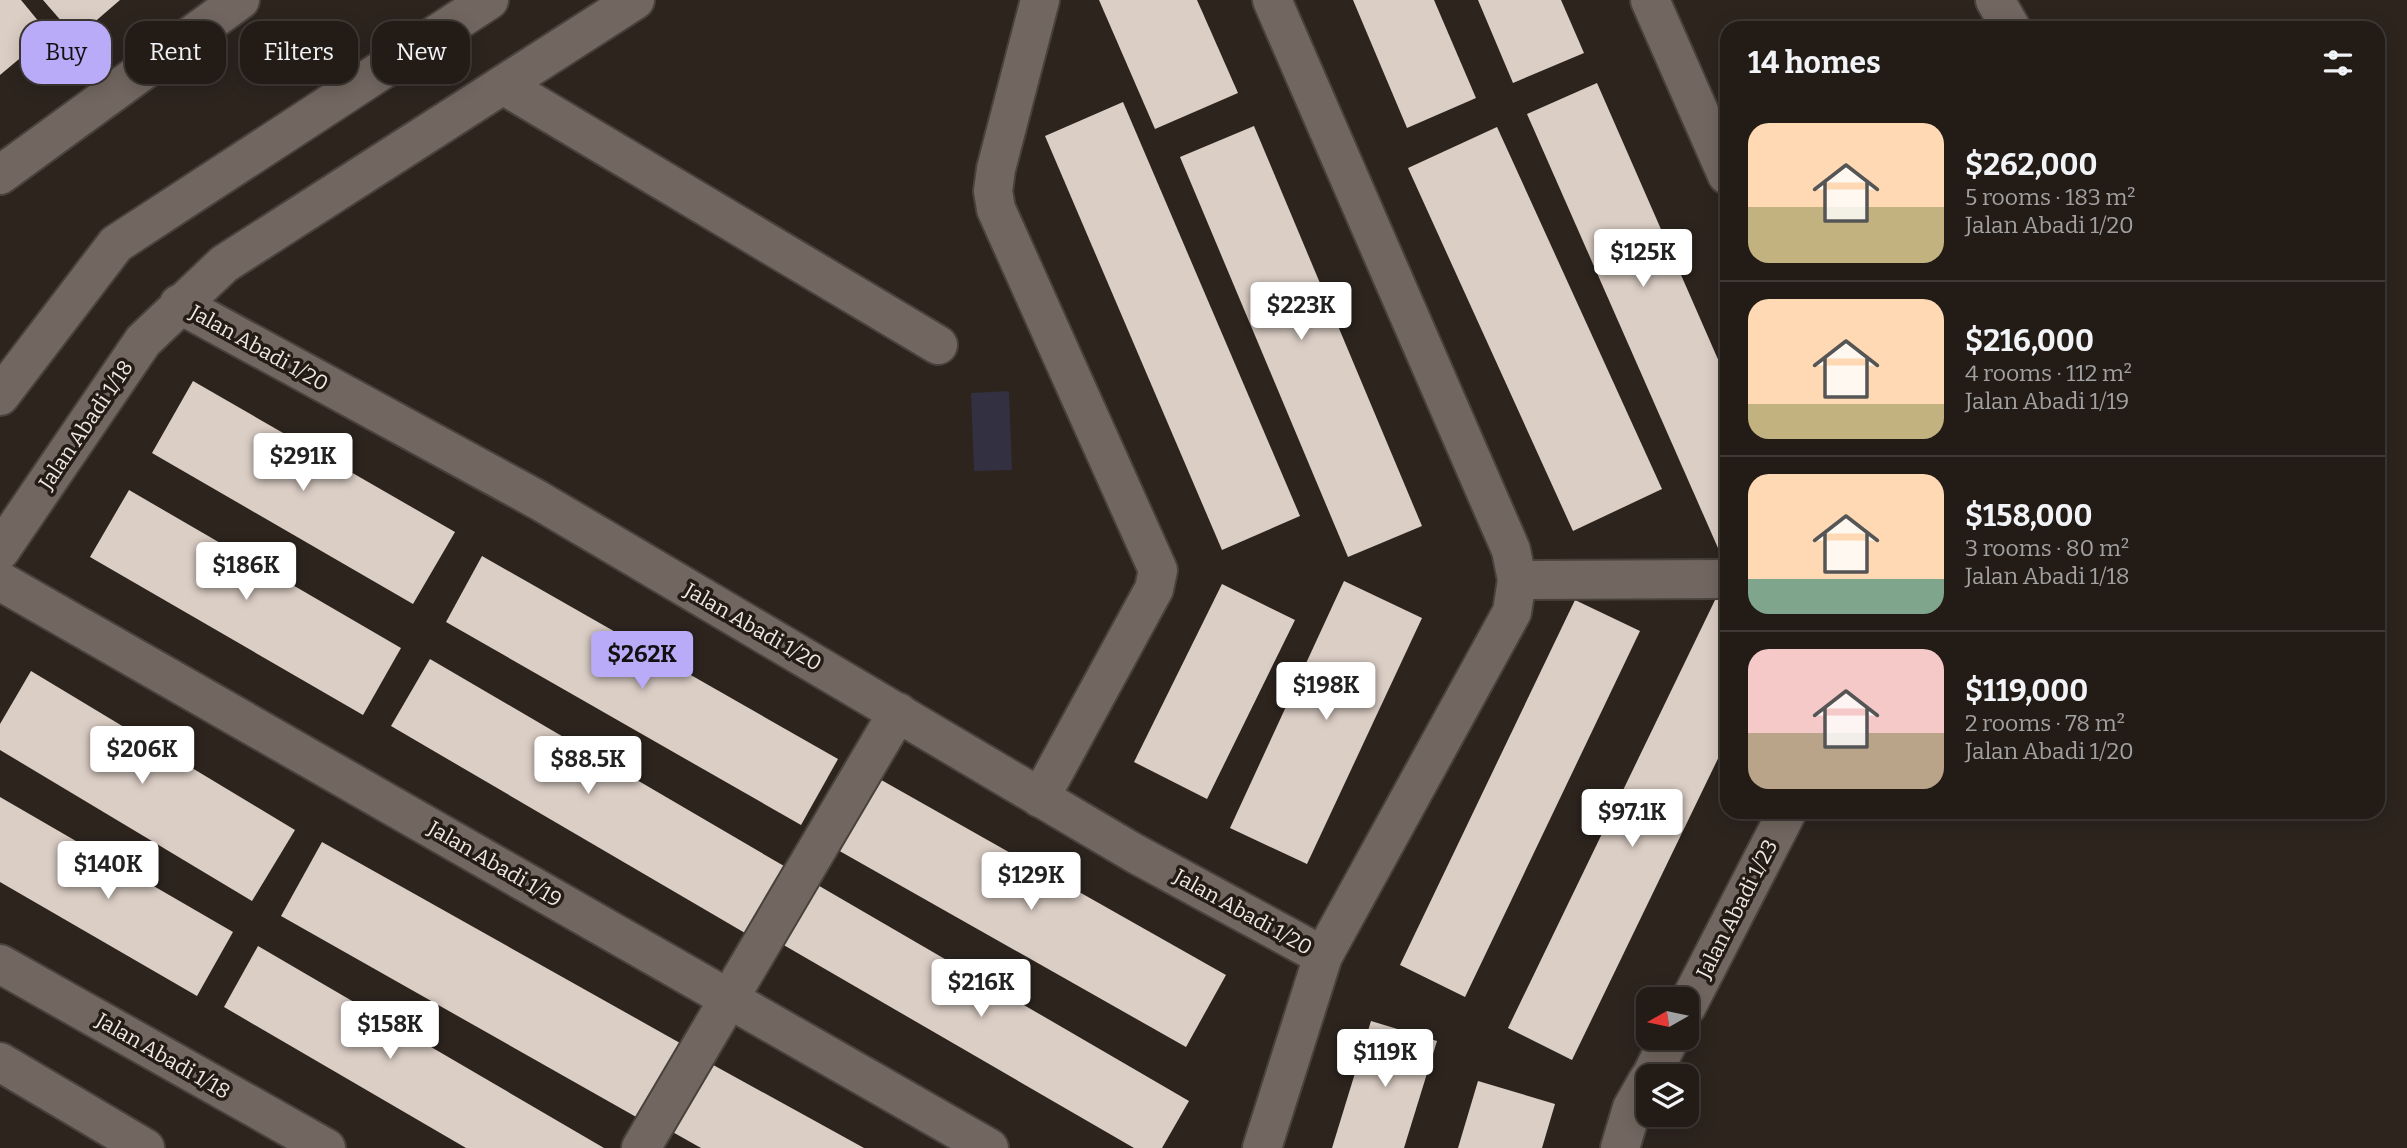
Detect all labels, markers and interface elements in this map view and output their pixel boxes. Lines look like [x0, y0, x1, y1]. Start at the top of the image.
chip: Buy [21, 21, 111, 84]
chip: Rent [125, 21, 226, 84]
chip: Filters [240, 21, 358, 84]
chip: New [372, 21, 470, 84]
icon: filters [2319, 44, 2357, 82]
text: 14 homes [1748, 45, 1881, 81]
text: $262,000 [1965, 147, 2098, 183]
icon: home [1804, 151, 1888, 235]
text: 5 rooms · 183 m² [1965, 183, 2136, 211]
text: Jalan Abadi 1/20 [1965, 211, 2134, 239]
pin: $125K [1594, 230, 1692, 289]
text: $125K [1610, 238, 1676, 266]
pin: $223K [1252, 282, 1350, 342]
text: $223K [1266, 291, 1336, 319]
street label: Jalan Abadi 1/20 [184, 299, 333, 397]
text: $216,000 [1965, 323, 2094, 359]
icon: home [1804, 327, 1888, 411]
street label: Jalan Abadi 1/18 [33, 355, 139, 495]
text: 4 rooms · 112 m² [1965, 359, 2132, 387]
text: Jalan Abadi 1/19 [1965, 387, 2129, 415]
pin: $291K [254, 434, 352, 493]
text: $291K [270, 442, 336, 470]
text: $158,000 [1965, 498, 2093, 534]
icon: home [1804, 502, 1888, 586]
text: 3 rooms · 80 m² [1965, 534, 2129, 562]
pin: $186K [197, 542, 295, 602]
text: $186K [212, 551, 280, 579]
text: Jalan Abadi 1/18 [1965, 562, 2130, 590]
street label: Jalan Abadi 1/20 [679, 577, 826, 677]
pin: $262K [593, 632, 691, 691]
text: $262K [607, 640, 677, 668]
pin: $198K [1277, 662, 1375, 722]
text: $198K [1292, 671, 1360, 699]
text: $119,000 [1965, 673, 2088, 709]
icon: home [1804, 677, 1888, 761]
text: 2 rooms · 78 m² [1965, 709, 2125, 737]
pin: $206K [93, 726, 191, 786]
text: $206K [106, 735, 178, 763]
pin: $88.5K [531, 736, 645, 796]
text: Jalan Abadi 1/20 [1965, 737, 2134, 765]
text: $88.5K [550, 745, 626, 773]
pin: $97.1K [1575, 790, 1689, 849]
text: $97.1K [1598, 798, 1666, 826]
street label: Jalan Abadi 1/19 [423, 815, 566, 913]
street label: Jalan Abadi 1/23 [1690, 835, 1783, 984]
pin: $140K [59, 842, 157, 901]
text: $140K [74, 850, 142, 878]
pin: $129K [982, 852, 1080, 912]
text: $129K [998, 861, 1064, 889]
street label: Jalan Abadi 1/20 [1168, 863, 1317, 961]
pin: $216K [932, 960, 1030, 1019]
text: $216K [948, 968, 1014, 996]
north arrow [1636, 987, 1699, 1050]
map controls [1636, 987, 1699, 1127]
pin: $158K [341, 1002, 439, 1061]
street label: Jalan Abadi 1/18 [91, 1007, 235, 1105]
text: $158K [357, 1010, 423, 1038]
pin: $119K [1336, 1030, 1434, 1089]
text: $119K [1353, 1038, 1417, 1066]
button: layers [1636, 1064, 1699, 1127]

